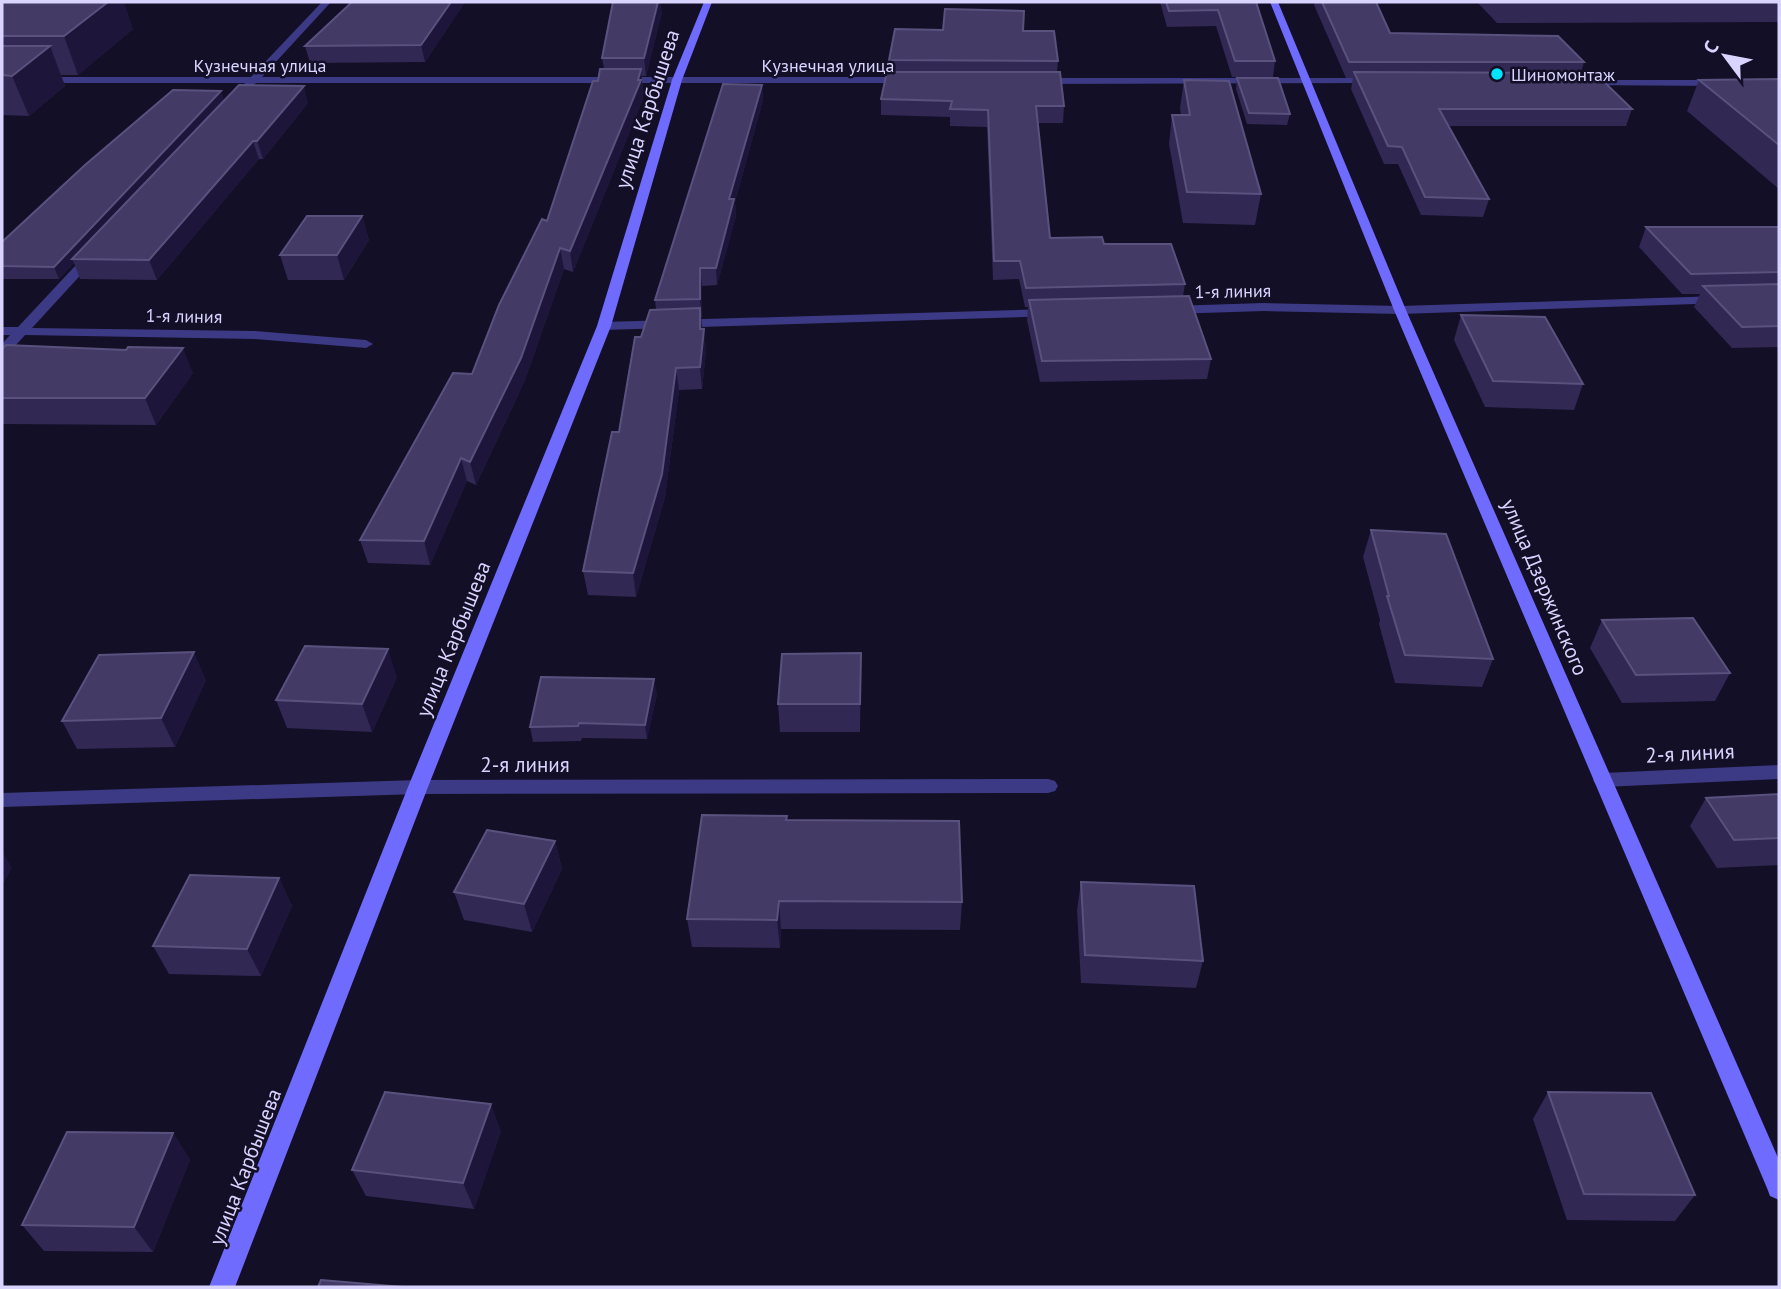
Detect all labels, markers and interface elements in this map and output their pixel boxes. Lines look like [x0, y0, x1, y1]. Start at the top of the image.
north arrow [1690, 21, 1760, 91]
street label: улица Карбышева [609, 26, 685, 192]
text: С [1698, 36, 1724, 58]
street label: Кузнечная улица [194, 54, 326, 77]
street label: Кузнечная улица [762, 54, 894, 77]
place label: Шиномонтаж [1511, 63, 1615, 86]
marker: Шиномонтаж [1489, 66, 1505, 82]
street label: 1-я линия [1194, 279, 1272, 303]
street label: 1-я линия [145, 304, 223, 328]
street label: улица Дзержинского [1496, 494, 1594, 680]
street label: улица Карбышева [409, 557, 497, 721]
street label: 2-я линия [1645, 737, 1735, 769]
street label: 2-я линия [480, 751, 570, 778]
street label: улица Карбышева [203, 1085, 287, 1249]

